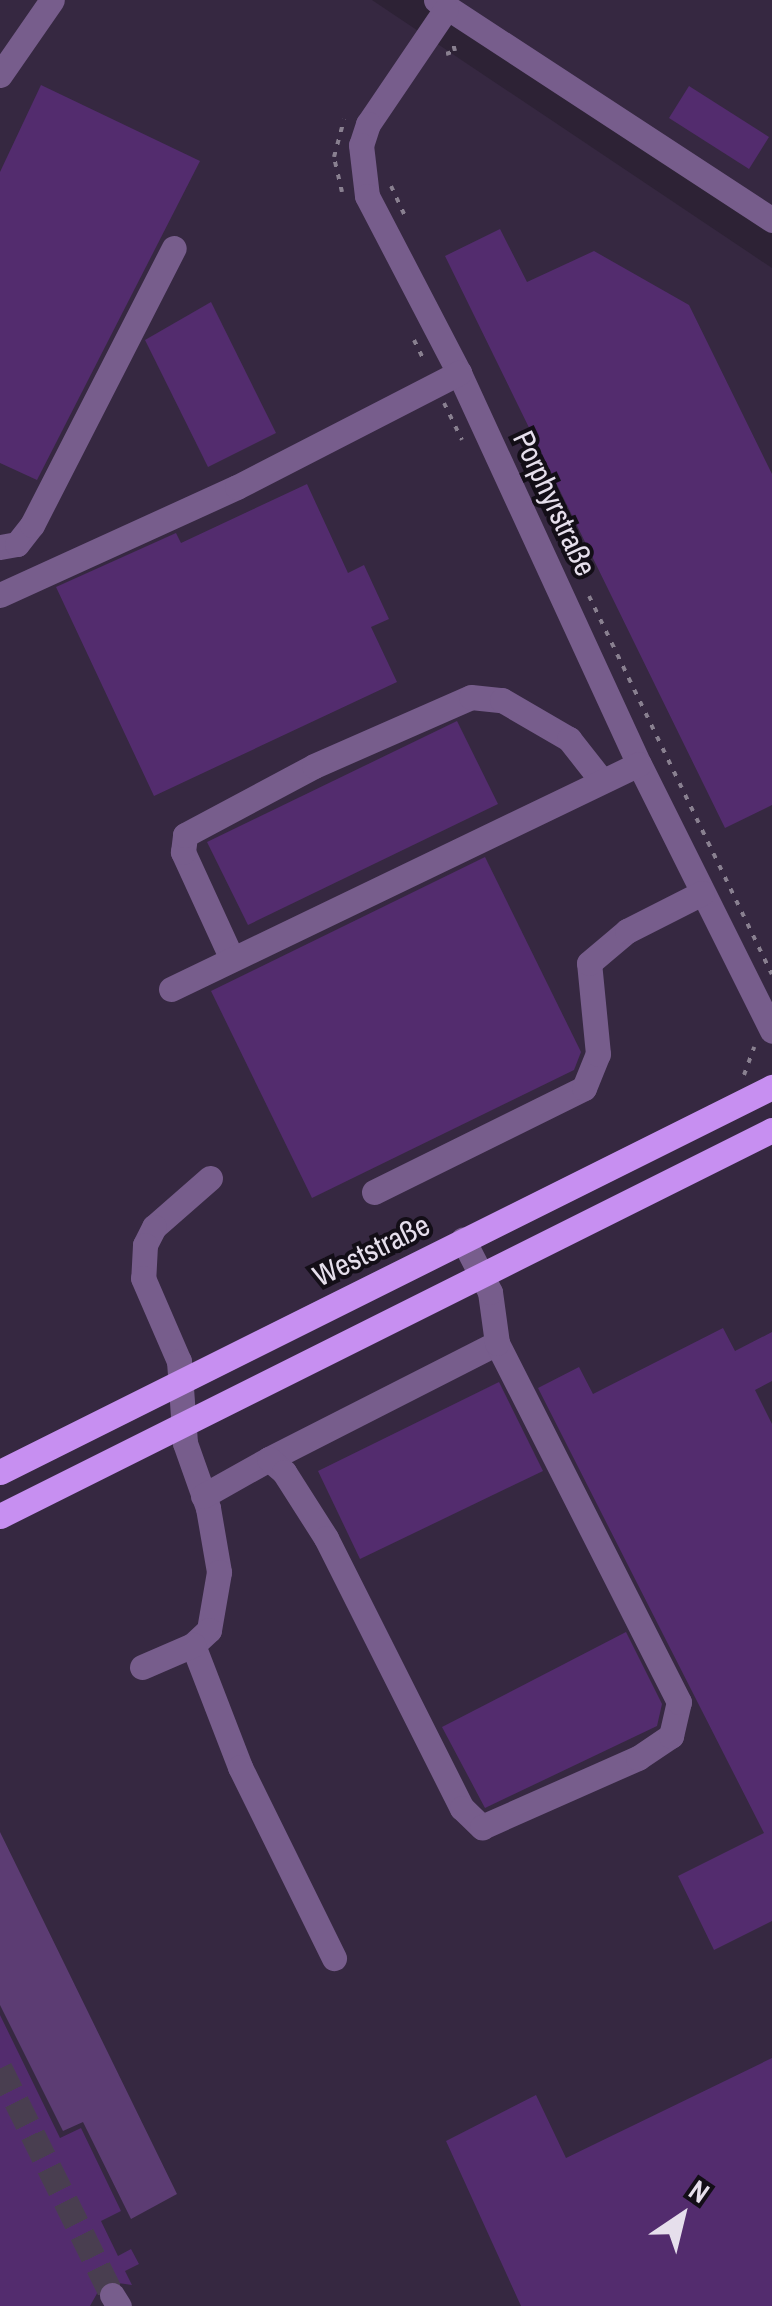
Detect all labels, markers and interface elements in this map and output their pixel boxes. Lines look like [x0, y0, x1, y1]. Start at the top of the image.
street label: Porphyrstraße [506, 425, 604, 581]
street label: Weststraße [307, 1206, 435, 1294]
north arrow [632, 2166, 732, 2266]
text: N [682, 2171, 717, 2212]

